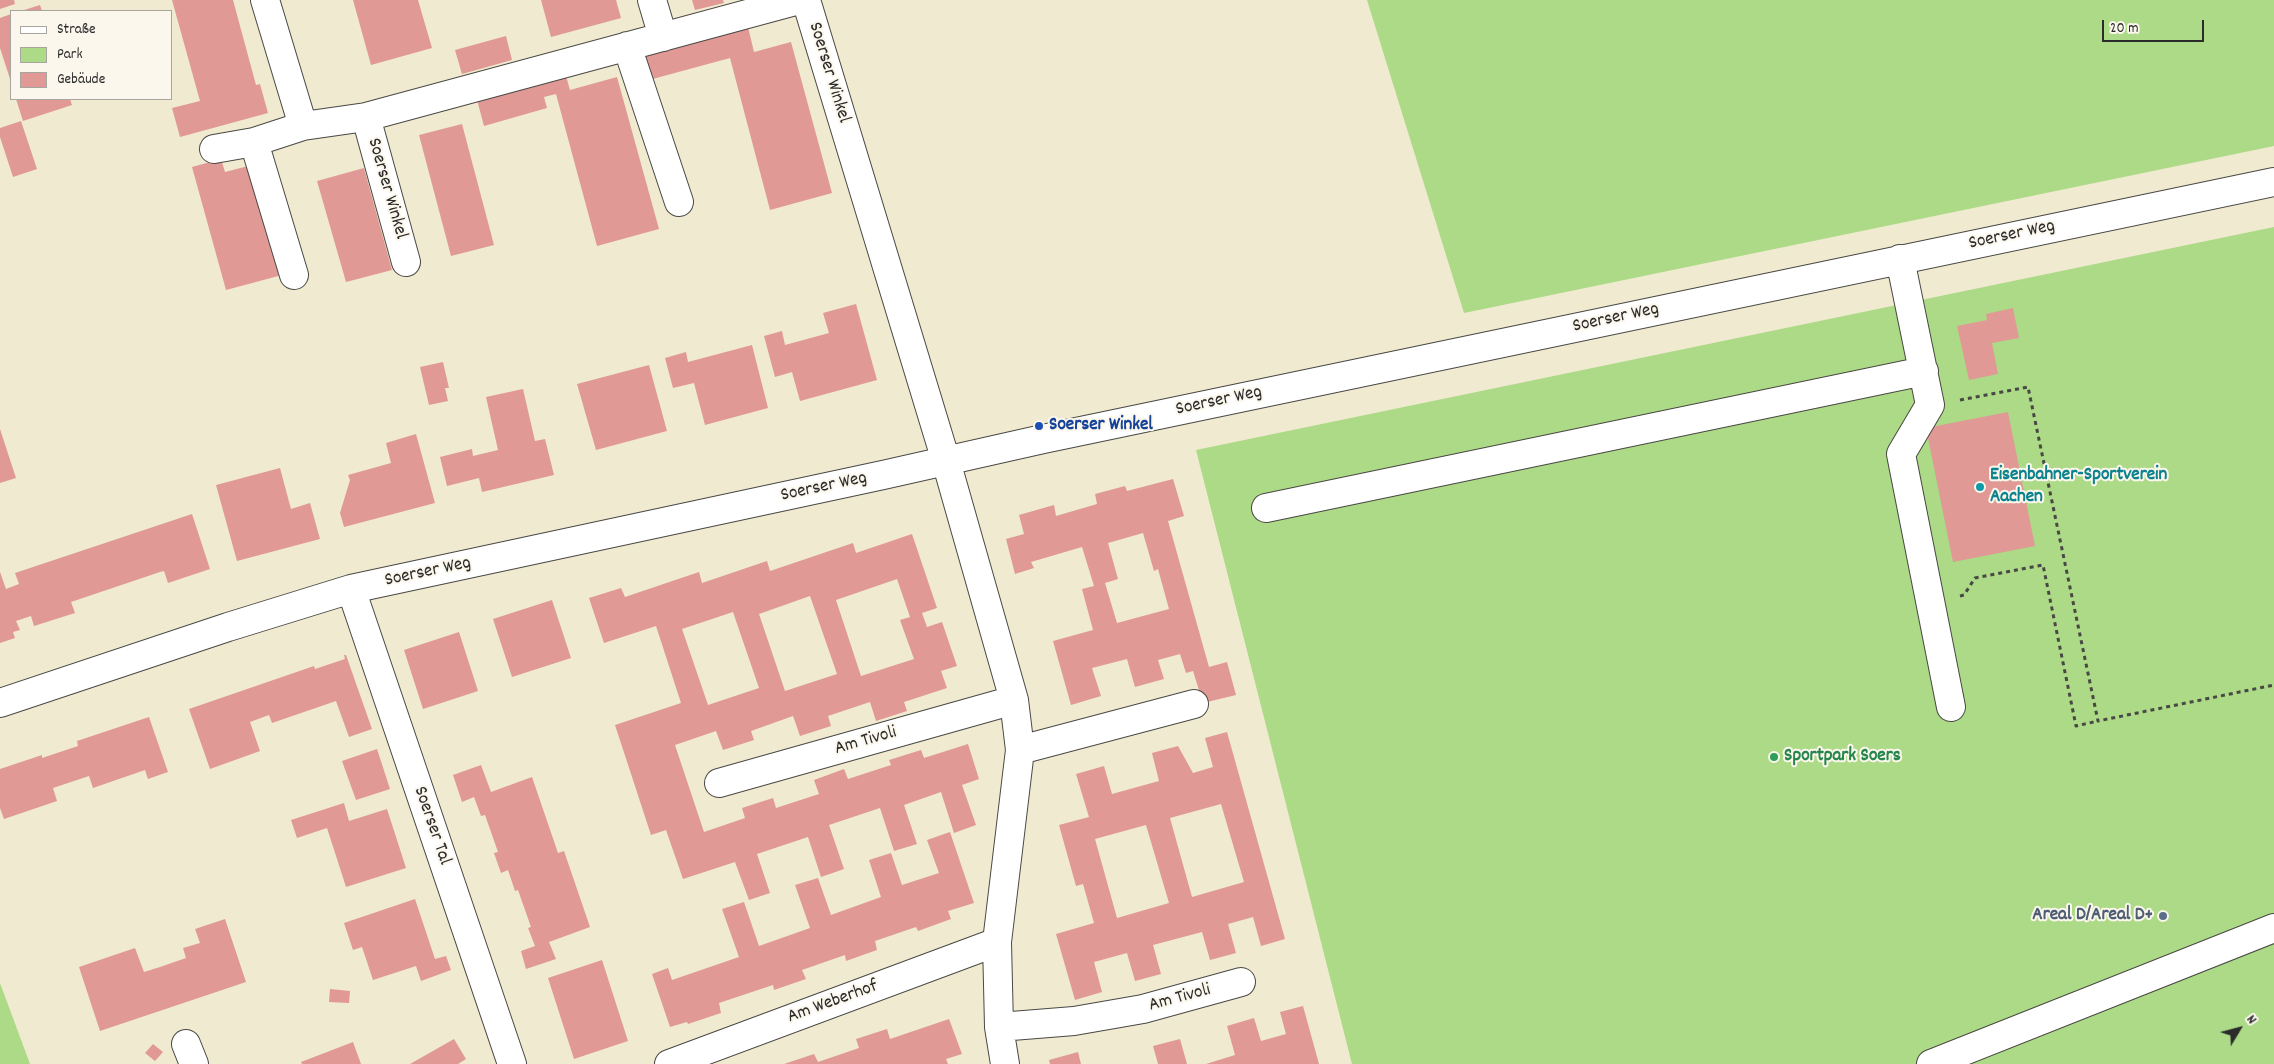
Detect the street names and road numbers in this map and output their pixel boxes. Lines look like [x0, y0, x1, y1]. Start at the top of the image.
street label: Soerser Winkel [802, 20, 854, 126]
street label: Soerser Winkel [361, 136, 411, 242]
street label: Soerser Weg [1967, 216, 2057, 256]
street label: Soerser Weg [1571, 299, 1661, 339]
street label: Soerser Weg [1174, 382, 1264, 422]
street label: Soerser Weg [779, 468, 869, 508]
street label: Soerser Weg [383, 553, 473, 593]
street label: Am Tivoli [832, 722, 900, 762]
street label: Soerser Tal [407, 784, 455, 868]
street label: Am Weberhof [785, 976, 881, 1030]
street label: Am Tivoli [1147, 980, 1213, 1018]

